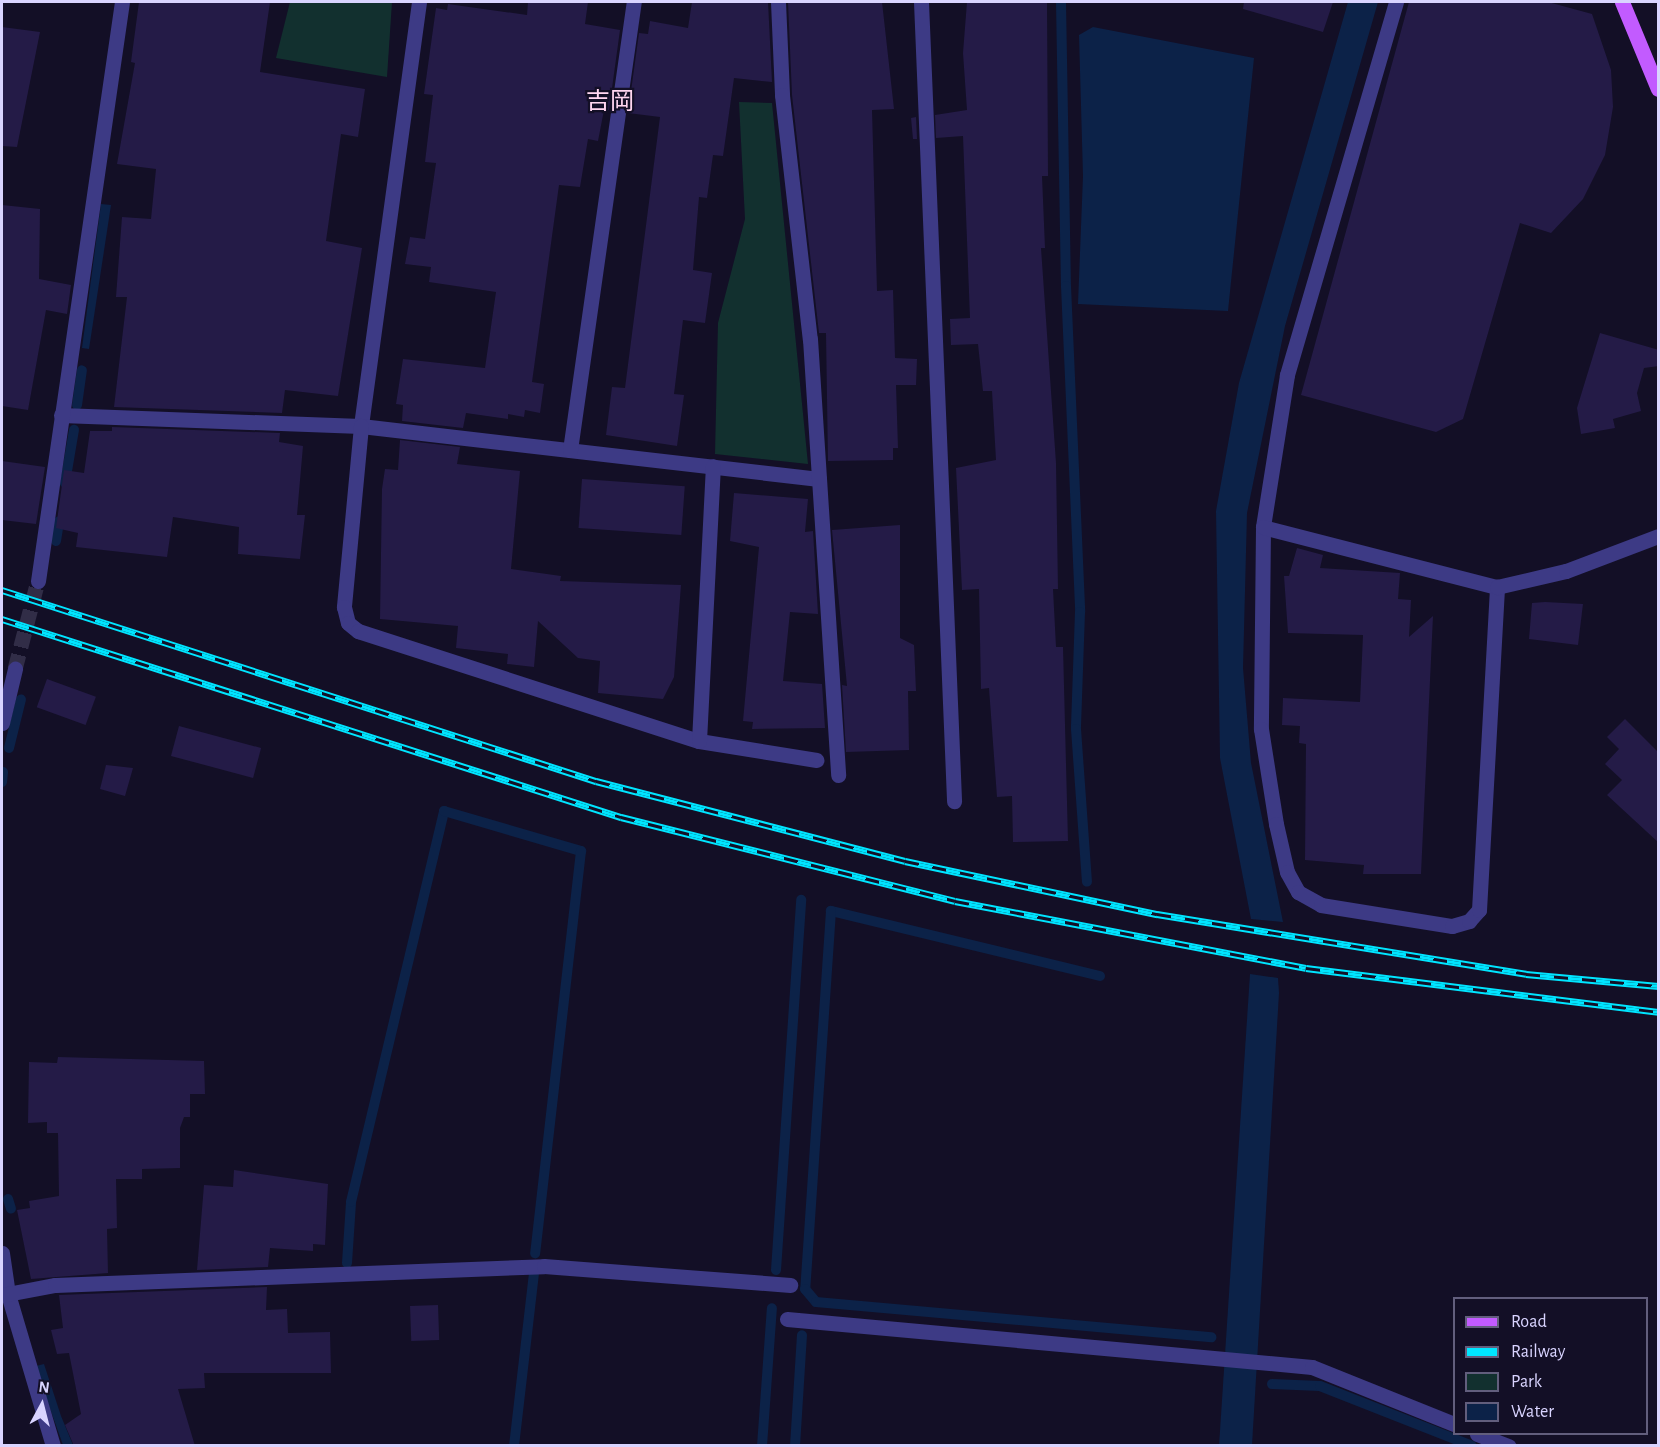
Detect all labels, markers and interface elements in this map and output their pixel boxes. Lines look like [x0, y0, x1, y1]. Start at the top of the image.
district label: 吉岡 [586, 89, 634, 117]
legend [1453, 1297, 1648, 1435]
text: Road [1511, 1313, 1547, 1331]
text: Railway [1511, 1343, 1565, 1361]
text: Park [1511, 1373, 1542, 1391]
north arrow [12, 1375, 72, 1435]
text: N [38, 1379, 51, 1396]
text: Water [1511, 1403, 1554, 1421]

